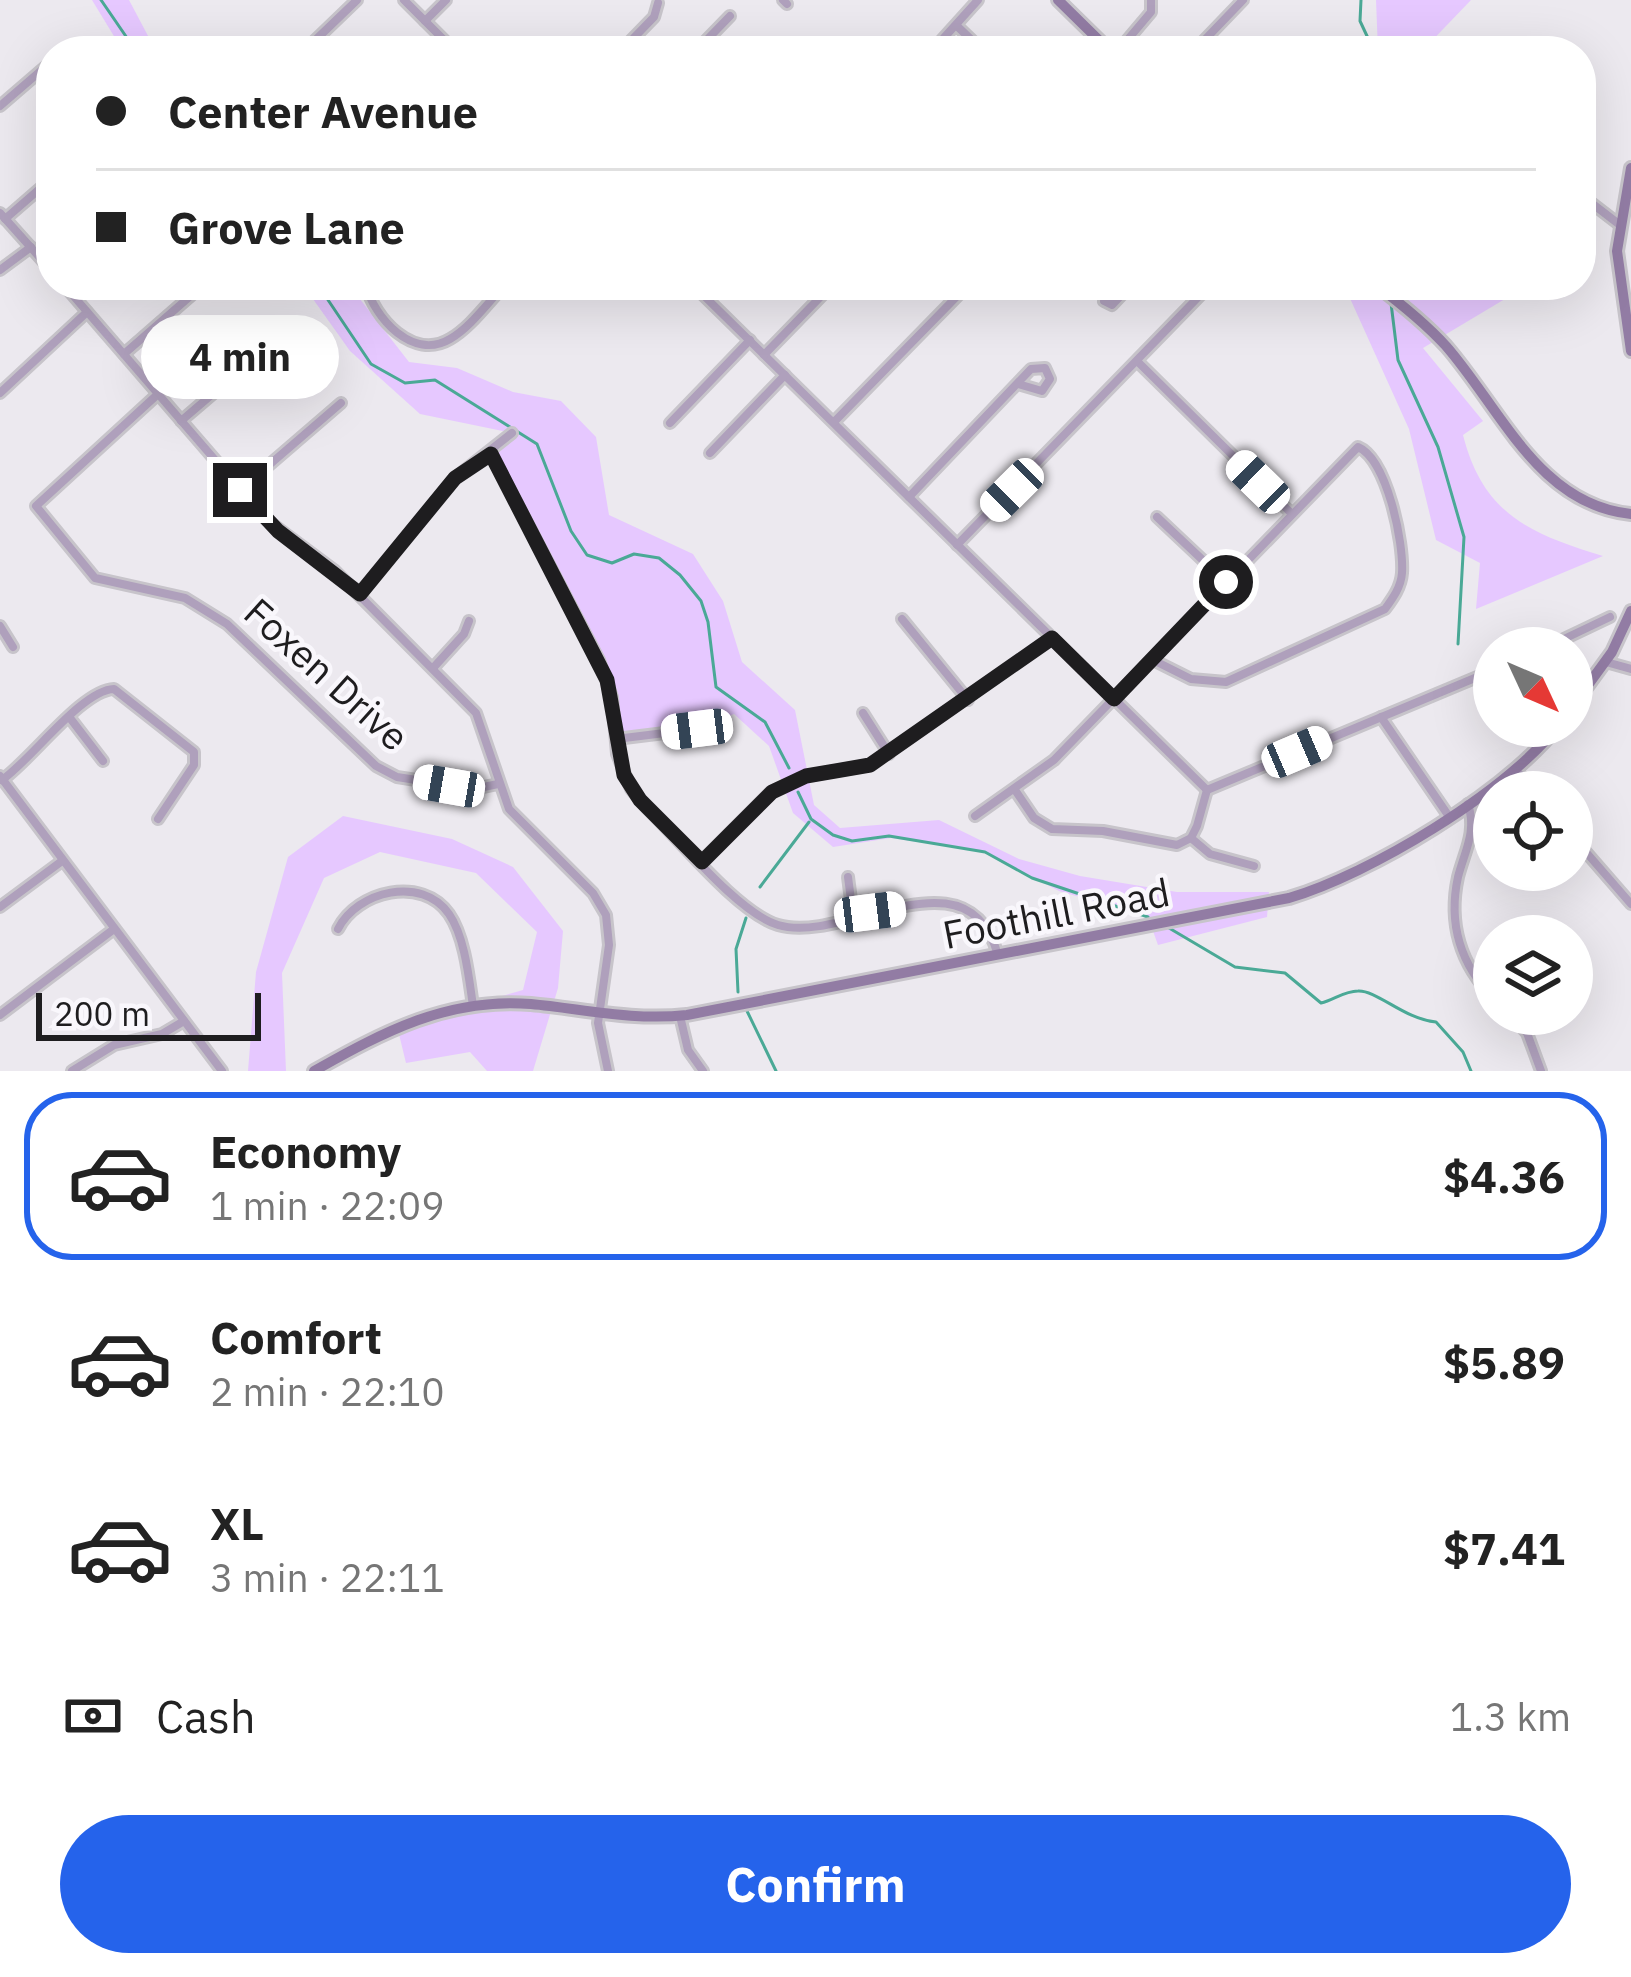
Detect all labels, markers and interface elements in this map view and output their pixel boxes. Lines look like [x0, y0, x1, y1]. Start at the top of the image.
text: Center Avenue [168, 82, 478, 140]
text: Grove Lane [168, 198, 405, 256]
callout: 4 min [141, 316, 339, 400]
text: 4 min [189, 331, 291, 382]
car [1220, 444, 1296, 520]
car [974, 452, 1050, 528]
route end [213, 463, 267, 517]
route start [1199, 555, 1253, 609]
street label: Foxen Drive [234, 587, 420, 761]
north arrow [1473, 627, 1593, 747]
map controls [1473, 627, 1593, 1035]
car [659, 707, 735, 751]
car [1257, 721, 1337, 783]
car [410, 762, 488, 810]
button: locate [1473, 771, 1593, 891]
street label: Foothill Road [938, 866, 1174, 960]
car [832, 890, 908, 934]
button: layers [1473, 915, 1593, 1035]
scale bar [36, 987, 261, 1040]
text: 200 m [54, 992, 150, 1035]
icon: car [66, 1122, 174, 1230]
text: Economy [210, 1122, 401, 1180]
text: $4.36 [1443, 1147, 1565, 1205]
text: 1 min · 22:09 [210, 1180, 445, 1231]
icon: car [66, 1308, 174, 1416]
text: Comfort [210, 1308, 382, 1366]
text: $5.89 [1443, 1333, 1565, 1391]
text: 2 min · 22:10 [210, 1366, 445, 1417]
icon: car [66, 1494, 174, 1602]
text: XL [210, 1494, 264, 1552]
text: $7.41 [1443, 1519, 1565, 1577]
text: 3 min · 22:11 [210, 1552, 445, 1603]
icon: cash [60, 1683, 126, 1749]
text: Cash [156, 1687, 255, 1745]
text: 1.3 km [1450, 1691, 1571, 1742]
button: Confirm [60, 1815, 1571, 1953]

